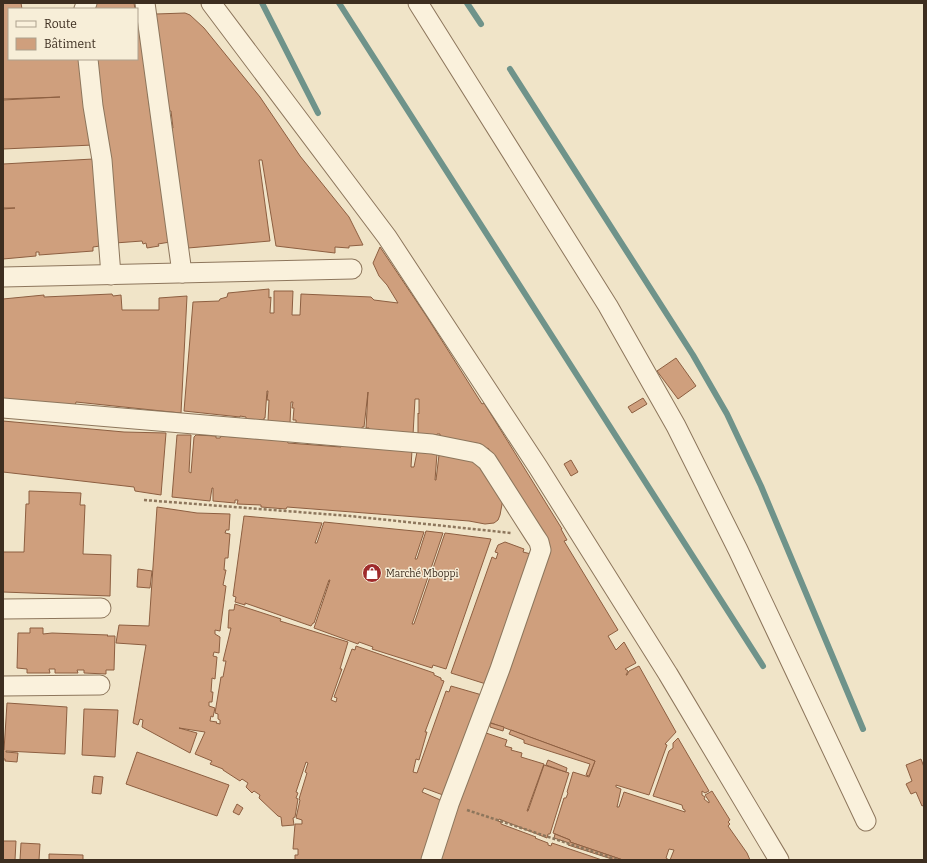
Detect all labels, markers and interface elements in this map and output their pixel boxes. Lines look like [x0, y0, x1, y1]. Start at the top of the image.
legend [8, 8, 138, 60]
text: Route [44, 17, 77, 31]
text: Bâtiment [44, 37, 97, 51]
shop icon: Marché Mboppi [361, 562, 383, 584]
place label: Marché Mboppi [386, 568, 458, 580]

